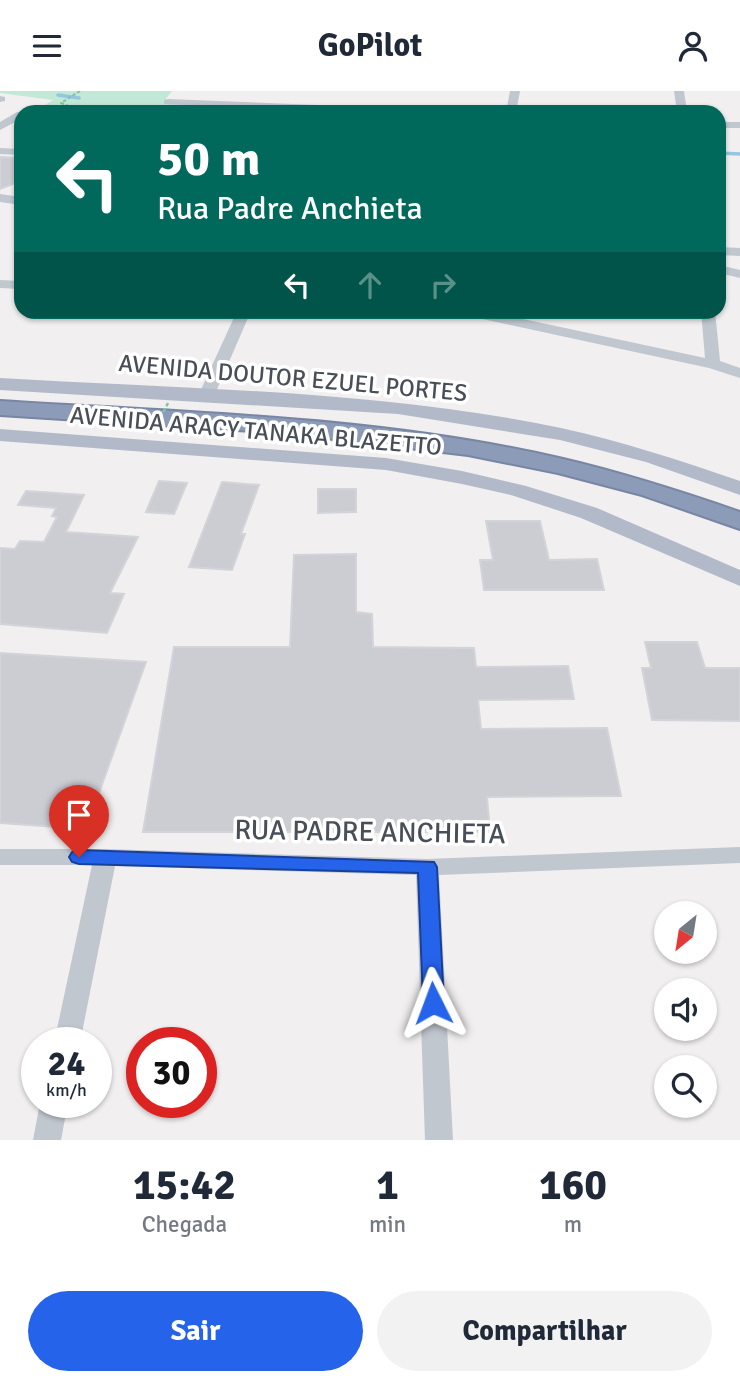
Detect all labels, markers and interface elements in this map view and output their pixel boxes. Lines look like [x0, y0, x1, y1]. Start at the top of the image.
text: GoPilot [318, 26, 422, 65]
icon: menu [28, 27, 66, 65]
icon: person [674, 27, 712, 65]
text: 50 m [157, 129, 260, 189]
icon: left [42, 133, 133, 224]
text: Rua Padre Anchieta [157, 189, 423, 228]
icon: left [278, 266, 316, 304]
icon: ahead [351, 266, 389, 304]
icon: right [424, 266, 462, 304]
street label: AVENIDA DOUTOR EZUEL PORTES [117, 348, 469, 408]
street label: AVENIDA ARACY TANAKA BLAZETTO [69, 400, 443, 462]
pin [49, 785, 109, 857]
icon: arrive [60, 796, 98, 834]
street label: RUA PADRE ANCHIETA [234, 813, 506, 851]
north arrow [654, 901, 718, 964]
map controls [654, 901, 717, 1118]
position arrow [396, 966, 470, 1040]
button: sound [654, 978, 717, 1041]
speed limit sign: 30 [126, 1027, 217, 1118]
text: 24 [48, 1042, 85, 1085]
button: search [654, 1055, 717, 1118]
text: km/h [46, 1079, 87, 1101]
text: 15:42 [133, 1160, 236, 1211]
text: 1 [376, 1160, 399, 1211]
text: 160 [539, 1160, 607, 1211]
text: Chegada [142, 1210, 227, 1239]
text: min [369, 1210, 406, 1239]
text: m [564, 1210, 582, 1239]
button: Sair [28, 1291, 363, 1371]
button: Compartilhar [377, 1291, 712, 1371]

